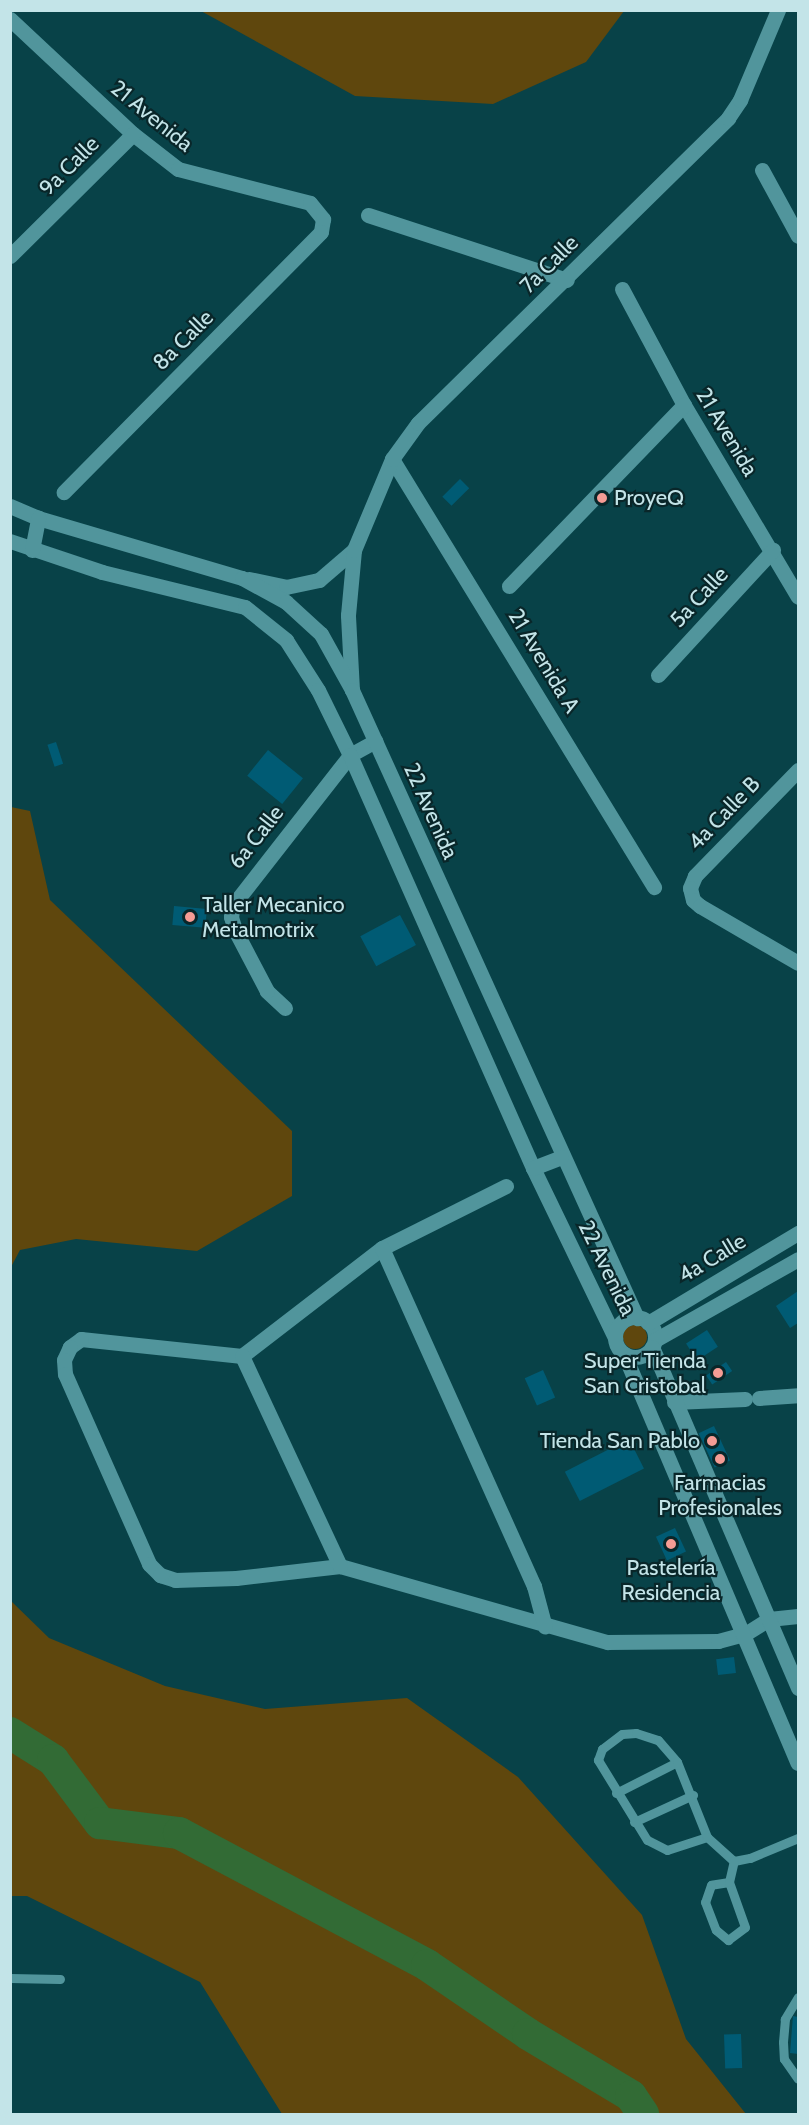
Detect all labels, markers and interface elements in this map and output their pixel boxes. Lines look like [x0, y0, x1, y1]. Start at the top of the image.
street label: 21 Avenida [106, 75, 198, 157]
street label: 9a Calle [34, 131, 104, 201]
street label: 7a Calle [514, 229, 584, 299]
street label: 8a Calle [147, 304, 219, 376]
street label: 21 Avenida [690, 383, 764, 481]
place label: ProyeQ [614, 485, 684, 511]
marker: ProyeQ [595, 491, 609, 505]
street label: 5a Calle [664, 561, 734, 633]
street label: 21 Avenida A [503, 604, 585, 718]
street label: 22 Avenida [398, 759, 464, 863]
street label: 4a Calle B [683, 771, 765, 855]
street label: 6a Calle [223, 800, 289, 874]
place label: Taller Mecanico Metalmotrix [202, 891, 345, 942]
marker: Taller Mecanico Metalmotrix [183, 910, 197, 924]
street label: 22 Avenida [573, 1216, 641, 1320]
street label: 4a Calle [674, 1228, 750, 1288]
place label: Super Tienda San Cristobal [584, 1347, 706, 1398]
marker: Super Tienda San Cristobal [711, 1366, 725, 1380]
place label: Tienda San Pablo [540, 1428, 700, 1454]
marker: Tienda San Pablo [705, 1434, 719, 1448]
marker: Farmacias Profesionales [713, 1452, 727, 1466]
place label: Farmacias Profesionales [658, 1469, 782, 1520]
marker: Pastelería Residencia [664, 1537, 678, 1551]
place label: Pastelería Residencia [622, 1554, 720, 1606]

